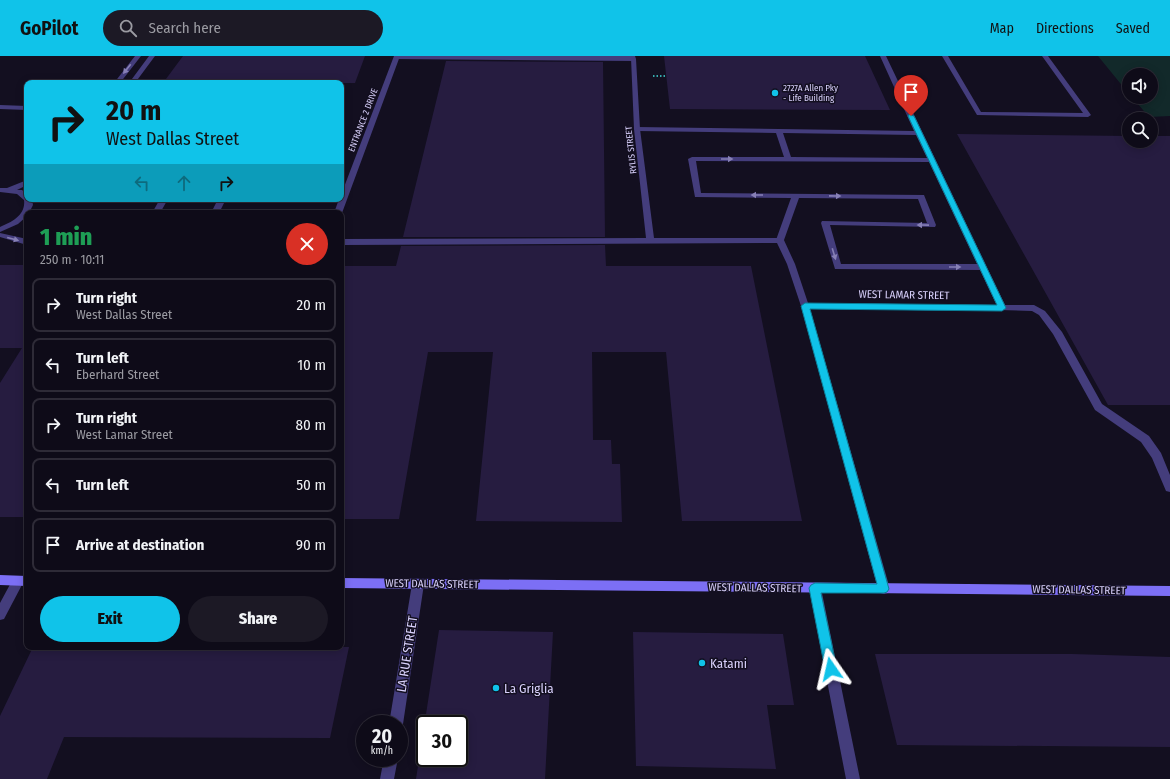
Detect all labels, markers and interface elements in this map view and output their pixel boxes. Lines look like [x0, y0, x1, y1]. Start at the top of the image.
search box [103, 10, 383, 46]
text: GoPilot [20, 17, 79, 40]
icon: search [117, 17, 139, 39]
text: Search here [149, 19, 221, 37]
text: Map [990, 20, 1014, 37]
text: Directions [1036, 20, 1094, 37]
text: Saved [1116, 20, 1150, 37]
one-way arrow [123, 64, 132, 75]
map controls [1122, 68, 1158, 148]
button: sound [1122, 68, 1158, 104]
pin [894, 75, 928, 116]
icon: arrive [900, 81, 922, 103]
place label: 2727A Allen Pky - Life Building [783, 83, 838, 103]
street label: ENTRANCE 2 DRIVE [346, 87, 380, 153]
marker: 2727A Allen Pky - Life Building [770, 88, 780, 98]
text: 20 m [106, 94, 161, 127]
icon: right [40, 96, 92, 148]
button: search [1122, 112, 1158, 148]
street label: RYLIS STREET [623, 125, 638, 174]
text: West Dallas Street [106, 128, 239, 150]
one-way arrow [721, 156, 734, 162]
icon: left [131, 172, 153, 194]
icon: ahead [173, 172, 195, 194]
icon: right [215, 172, 237, 194]
one-way arrow [750, 192, 763, 198]
one-way arrow [829, 193, 842, 199]
one-way arrow [916, 222, 929, 228]
text: 1 min [40, 223, 92, 251]
button: close [286, 223, 328, 265]
one-way arrow [8, 236, 20, 242]
one-way arrow [831, 248, 837, 260]
text: 250 m · 10:11 [40, 252, 104, 267]
one-way arrow [949, 264, 962, 270]
street label: WEST LAMAR STREET [859, 288, 950, 302]
text: Turn right [76, 289, 137, 307]
icon: right [42, 294, 64, 316]
text: 20 m [297, 296, 326, 314]
text: West Dallas Street [76, 307, 172, 322]
text: Turn left [76, 349, 129, 367]
icon: left [42, 354, 64, 376]
text: 10 m [297, 356, 326, 374]
text: Eberhard Street [76, 367, 159, 382]
text: Turn right [76, 409, 137, 427]
icon: right [42, 414, 64, 436]
text: 80 m [296, 416, 326, 434]
text: West Lamar Street [76, 427, 173, 442]
icon: left [42, 474, 64, 496]
text: Turn left [76, 476, 129, 494]
text: 50 m [296, 476, 326, 494]
icon: arrive [42, 534, 64, 556]
text: Arrive at destination [76, 536, 204, 554]
text: 90 m [296, 536, 326, 554]
street label: WEST DALLAS STREET [385, 577, 480, 591]
street label: WEST DALLAS STREET [708, 581, 803, 595]
street label: WEST DALLAS STREET [1032, 583, 1127, 597]
button: Exit [40, 596, 180, 642]
button: Share [188, 596, 328, 642]
street label: LA RUE STREET [394, 615, 420, 693]
position arrow [810, 648, 852, 690]
place label: Katami [710, 656, 747, 671]
marker: Katami [697, 658, 707, 668]
place label: La Griglia [504, 681, 554, 696]
marker: La Griglia [491, 683, 501, 693]
speed limit sign: 30 [416, 715, 468, 767]
text: 20 [372, 724, 392, 748]
text: km/h [371, 745, 393, 757]

